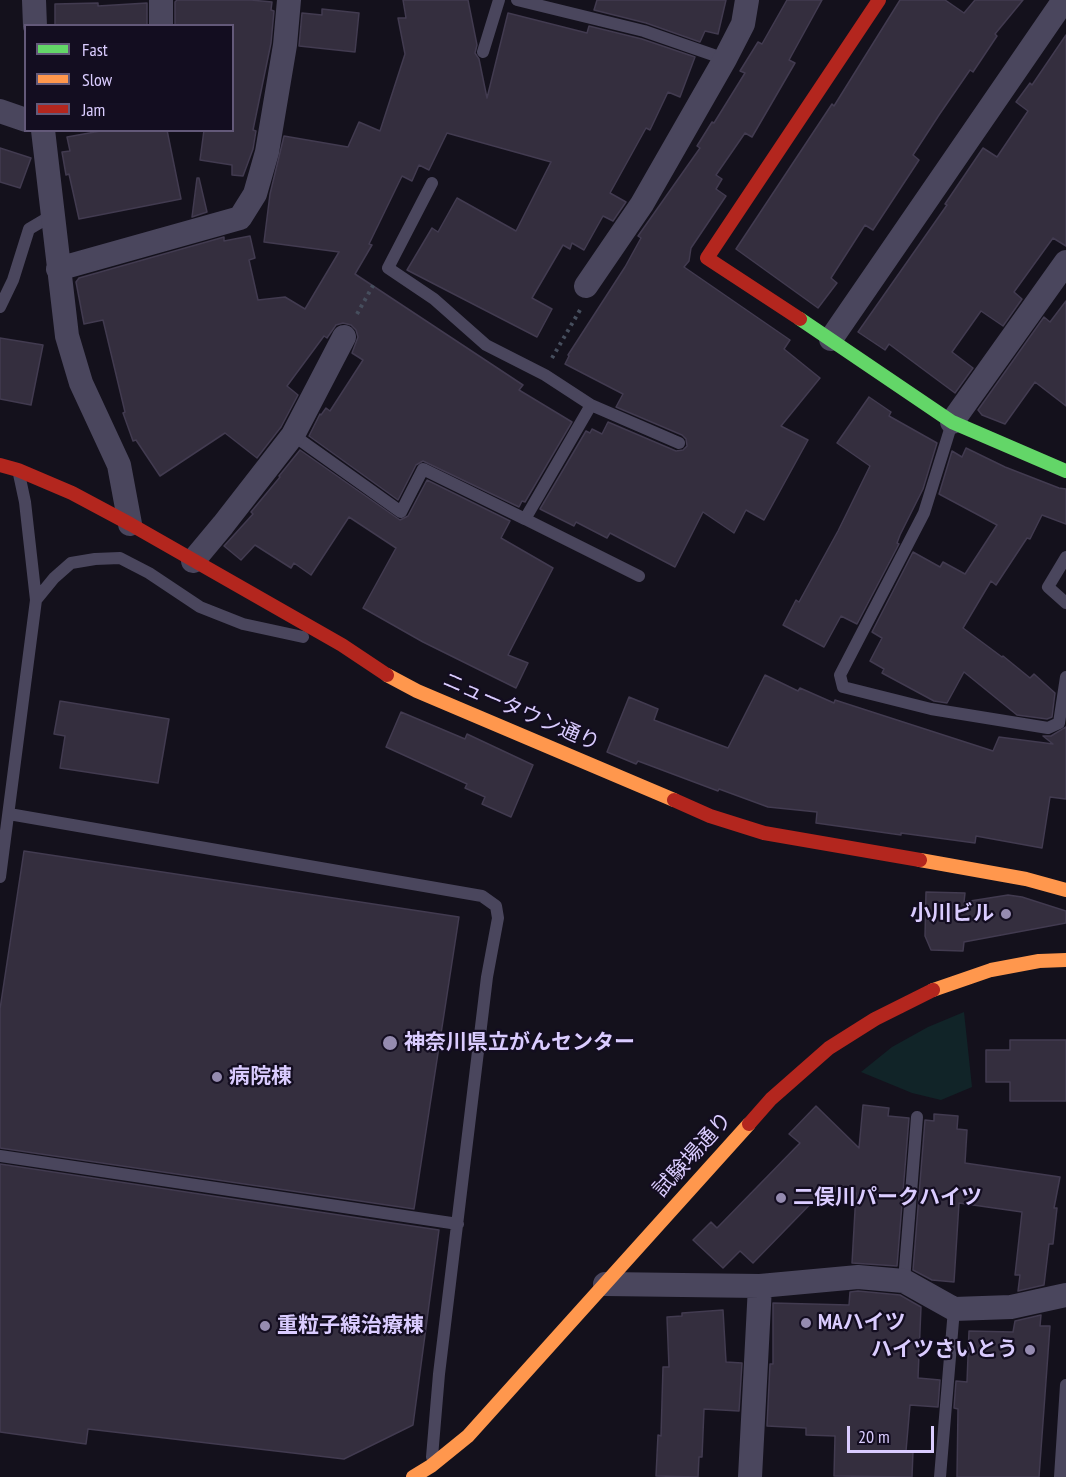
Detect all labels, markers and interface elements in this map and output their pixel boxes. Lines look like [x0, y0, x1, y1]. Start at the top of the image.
legend [24, 24, 234, 132]
text: Fast [82, 38, 108, 61]
text: Slow [82, 68, 112, 91]
text: Jam [82, 98, 105, 121]
street label: ニュータウン通り [439, 668, 603, 756]
place label: 小川ビル [910, 901, 994, 927]
marker: 小川ビル [999, 907, 1013, 921]
place label: 神奈川県立がんセンター [404, 1030, 635, 1056]
marker: 神奈川県立がんセンター [381, 1034, 399, 1052]
place label: 病院棟 [229, 1064, 292, 1090]
marker: 病院棟 [210, 1070, 224, 1084]
street label: 試験場通り [649, 1108, 737, 1202]
place label: 二俣川パークハイツ [793, 1185, 982, 1211]
marker: 二俣川パークハイツ [774, 1191, 788, 1205]
place label: MAハイツ [818, 1310, 905, 1336]
place label: 重粒子線治療棟 [277, 1313, 424, 1339]
marker: MAハイツ [799, 1316, 813, 1330]
marker: 重粒子線治療棟 [258, 1319, 272, 1333]
place label: ハイツさいとう [871, 1337, 1018, 1363]
marker: ハイツさいとう [1023, 1343, 1037, 1357]
scale bar [850, 1414, 937, 1452]
text: 20 m [858, 1425, 890, 1448]

